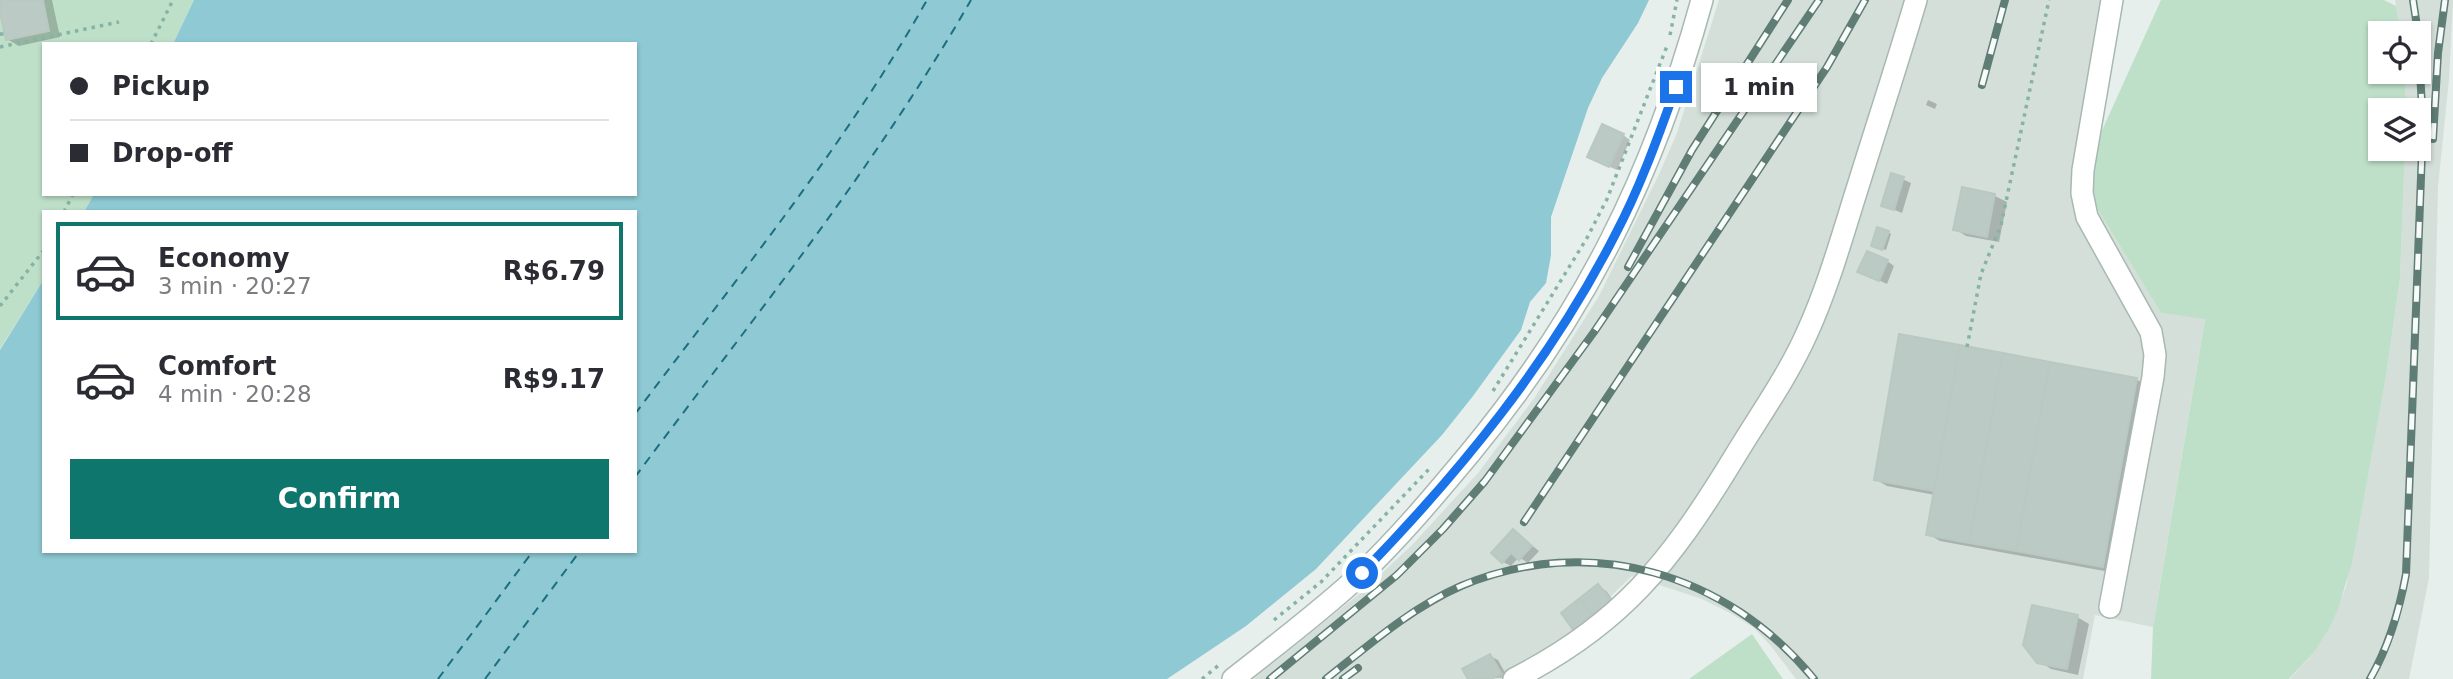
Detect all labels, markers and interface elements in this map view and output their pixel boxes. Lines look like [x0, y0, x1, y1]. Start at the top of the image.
map controls [2368, 21, 2431, 161]
button: locate [2368, 21, 2431, 84]
callout: 1 min [1700, 62, 1816, 112]
text: Pickup [112, 71, 210, 101]
route end [1660, 71, 1692, 103]
text: 1 min [1723, 74, 1795, 100]
button: layers [2368, 98, 2431, 161]
text: Drop-off [112, 138, 233, 168]
icon: car [74, 240, 137, 303]
text: Economy [158, 243, 289, 273]
text: R$6.79 [503, 256, 605, 286]
text: 3 min · 20:27 [158, 273, 312, 299]
icon: car [74, 348, 137, 411]
text: Comfort [158, 351, 276, 381]
text: R$9.17 [503, 364, 605, 394]
text: 4 min · 20:28 [158, 381, 312, 407]
button: Confirm [70, 459, 609, 539]
route start [1346, 557, 1378, 589]

